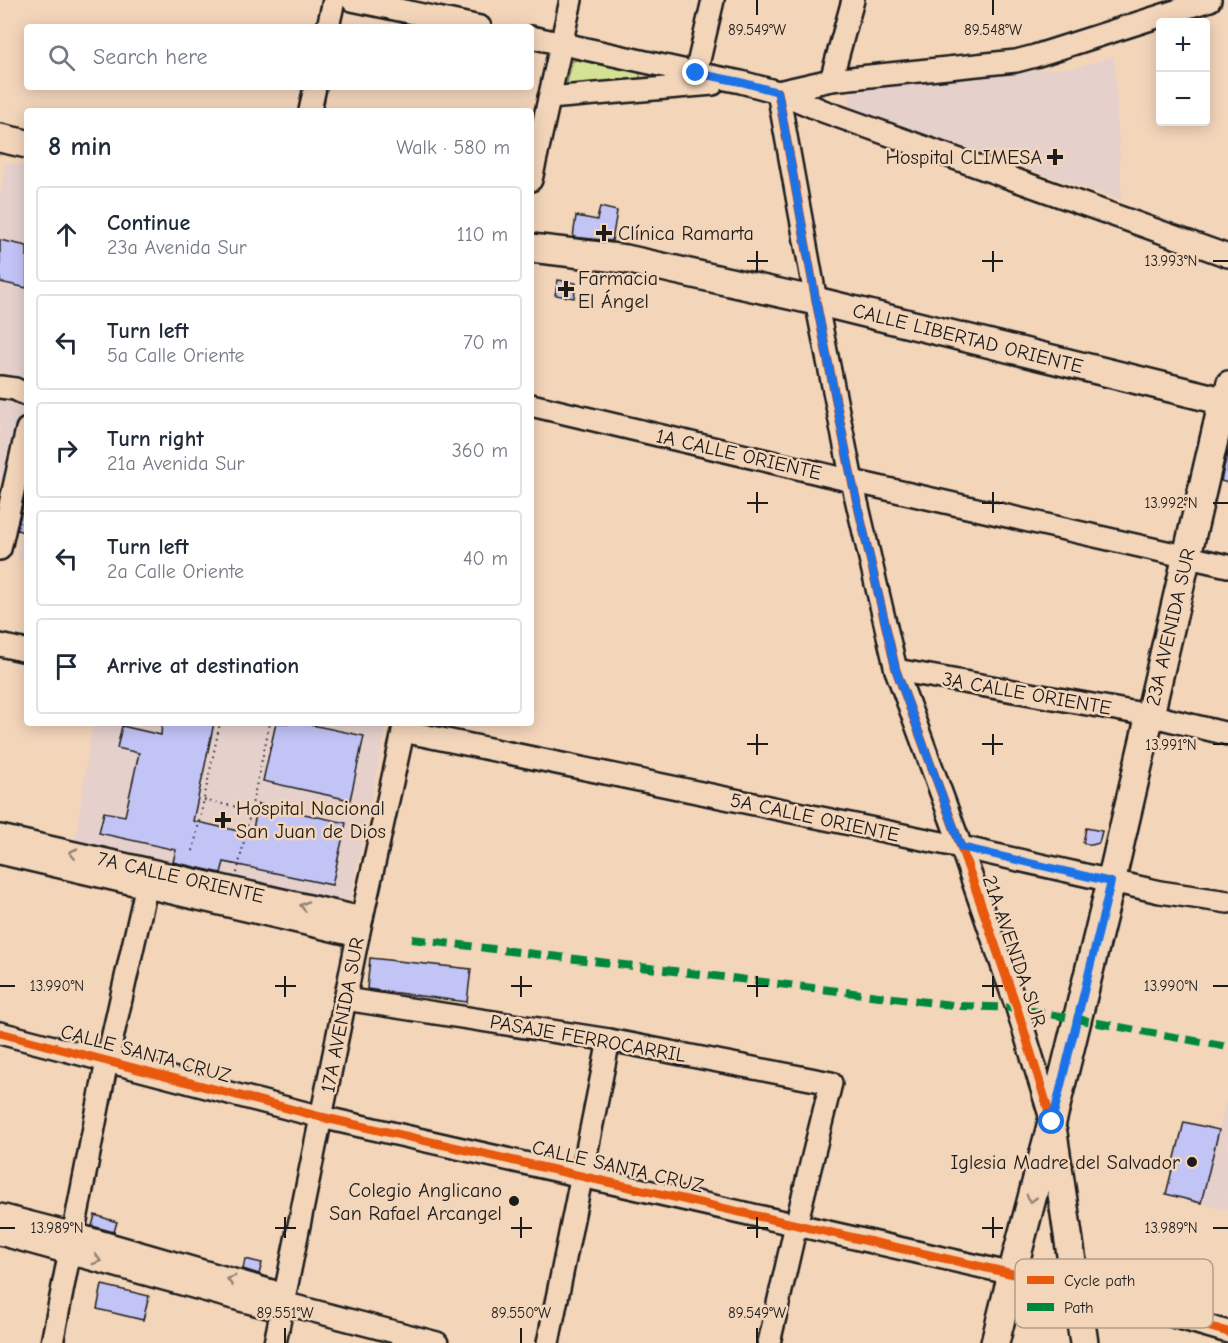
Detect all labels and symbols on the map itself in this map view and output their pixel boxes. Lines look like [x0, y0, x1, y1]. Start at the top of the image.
text: 89.549°W [728, 21, 786, 39]
text: 89.548°W [964, 21, 1022, 39]
route end [682, 59, 708, 85]
place label: Hospital CLIMESA [886, 146, 1042, 169]
marker: Hospital CLIMESA [1046, 148, 1064, 166]
place label: Clínica Ramarta [618, 222, 754, 245]
marker: Clínica Ramarta [595, 224, 613, 242]
text: 13.993°N [1145, 252, 1197, 270]
place label: Farmacia El Ángel [578, 267, 658, 313]
marker: Farmacia El Ángel [559, 282, 573, 296]
street label: CALLE LIBERTAD ORIENTE [850, 299, 1086, 378]
street label: 1A CALLE ORIENTE [654, 424, 824, 485]
text: 13.992°N [1144, 494, 1198, 512]
street label: 23A AVENIDA SUR [1141, 546, 1200, 708]
street label: 3A CALLE ORIENTE [941, 667, 1113, 720]
text: 13.991°N [1145, 736, 1197, 754]
street label: 5A CALLE ORIENTE [728, 788, 901, 847]
place label: Hospital Nacional San Juan de Dios [236, 797, 386, 843]
marker: Hospital Nacional San Juan de Dios [214, 811, 232, 829]
one-way arrow [69, 847, 79, 860]
street label: 7A CALLE ORIENTE [95, 847, 267, 908]
street label: 21A AVENIDA SUR [978, 872, 1051, 1030]
one-way arrow [300, 900, 310, 913]
street label: 17A AVENIDA SUR [316, 935, 369, 1095]
text: 13.990°N [30, 977, 84, 995]
text: 13.990°N [1144, 977, 1198, 995]
street label: PASAJE FERROCARRIL [488, 1010, 688, 1067]
street label: CALLE SANTA CRUZ [58, 1020, 234, 1087]
route start [1038, 1108, 1064, 1134]
street label: CALLE SANTA CRUZ [530, 1136, 706, 1197]
place label: Iglesia Madre del Salvador [951, 1151, 1180, 1174]
marker: Iglesia Madre del Salvador [1185, 1155, 1199, 1169]
place label: Colegio Anglicano San Rafael Arcangel [329, 1179, 502, 1225]
marker: Colegio Anglicano San Rafael Arcangel [507, 1194, 521, 1208]
one-way arrow [1026, 1194, 1039, 1204]
text: 13.989°N [30, 1219, 84, 1237]
text: 13.989°N [1144, 1219, 1198, 1237]
one-way arrow [91, 1253, 102, 1265]
legend [1015, 1259, 1213, 1328]
text: Cycle path [1064, 1272, 1135, 1290]
one-way arrow [226, 1275, 237, 1287]
text: Path [1064, 1299, 1094, 1317]
text: 89.551°W [257, 1304, 313, 1322]
text: 89.550°W [491, 1304, 551, 1322]
text: 89.549°W [728, 1304, 786, 1322]

